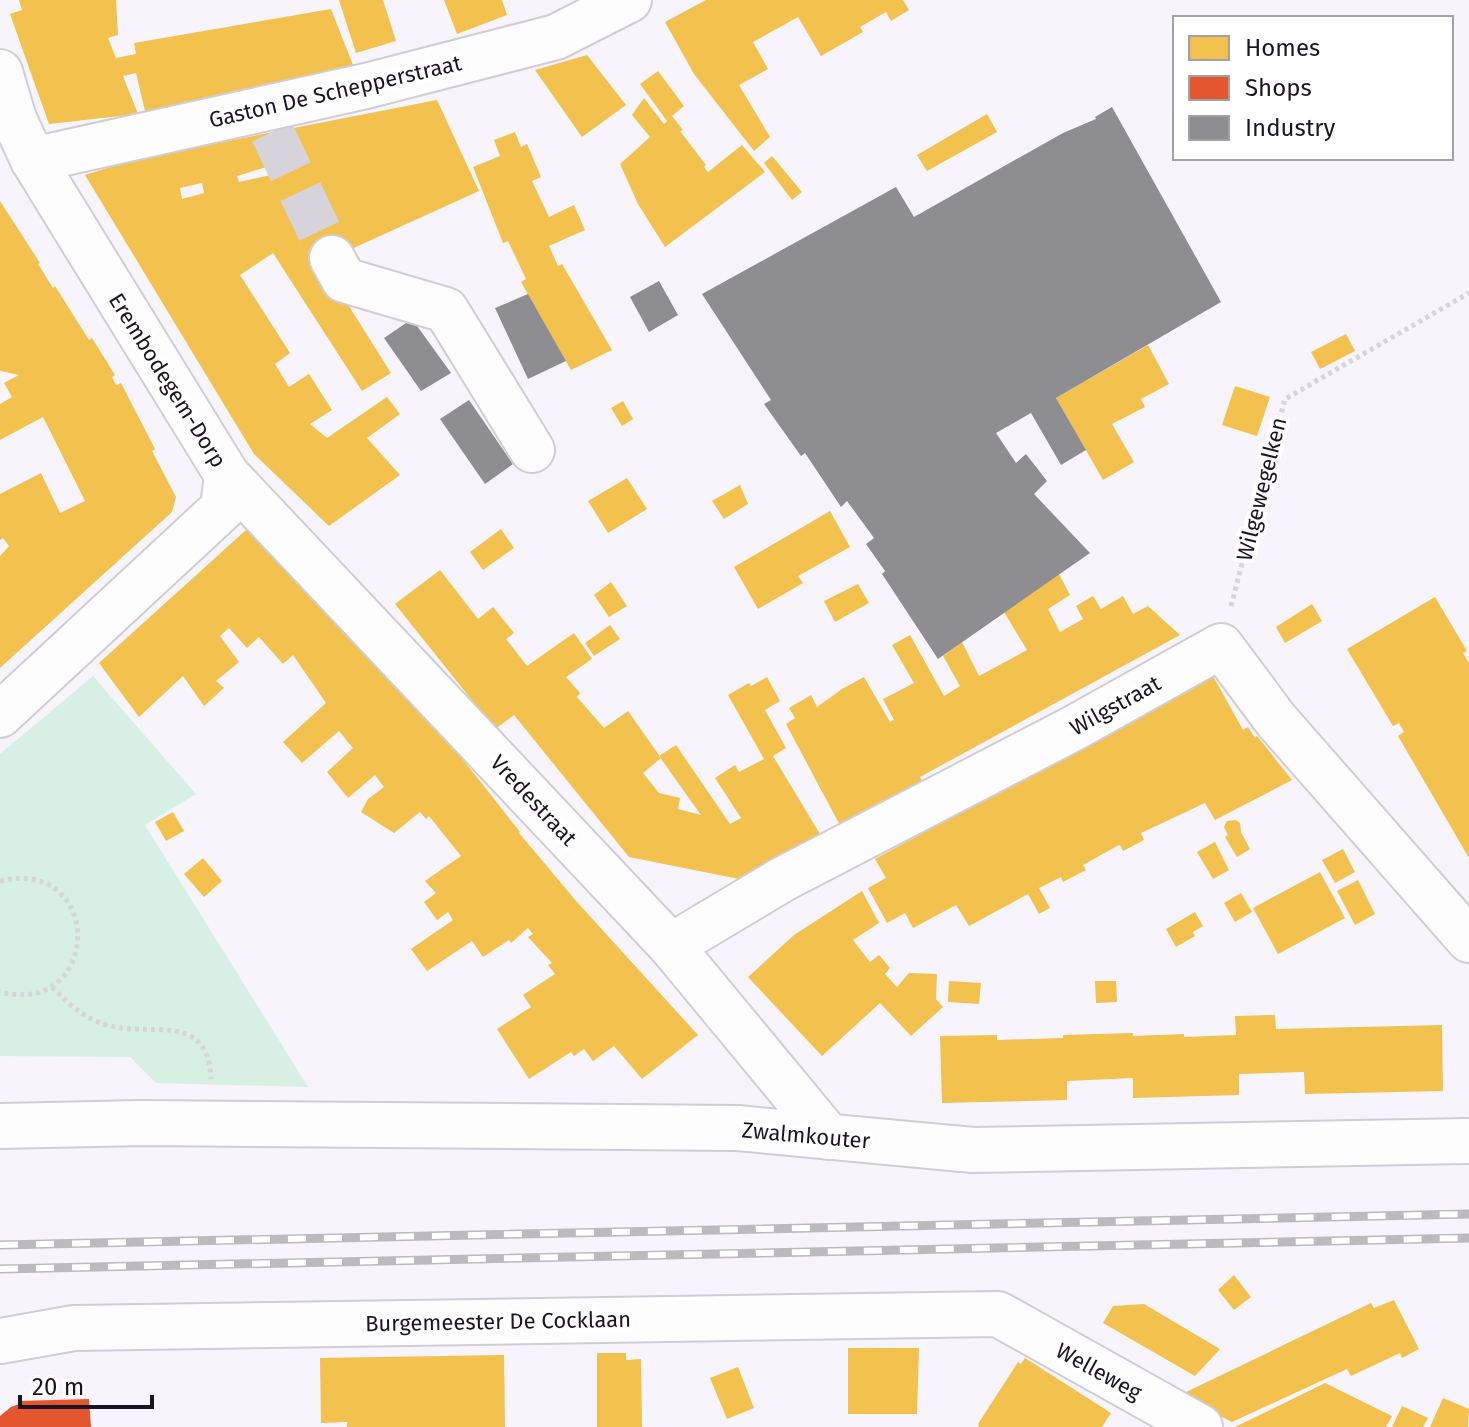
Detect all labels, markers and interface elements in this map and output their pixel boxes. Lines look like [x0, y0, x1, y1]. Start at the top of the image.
legend [1173, 16, 1453, 160]
text: Homes [1245, 34, 1320, 62]
street label: Gaston De Schepperstraat [206, 49, 464, 134]
text: Shops [1245, 74, 1312, 102]
text: Industry [1245, 114, 1336, 142]
street label: Erembodegem-Dorp [103, 288, 232, 473]
street label: Wilgewegelken [1231, 414, 1292, 564]
street label: Wilgstraat [1065, 669, 1165, 741]
street label: Vredestraat [485, 749, 583, 852]
street label: Zwalmkouter [741, 1116, 872, 1155]
street label: Burgemeester De Cocklaan [365, 1306, 631, 1337]
street label: Welleweg [1051, 1337, 1147, 1406]
scale bar [20, 1359, 152, 1409]
text: 20 m [32, 1373, 84, 1401]

